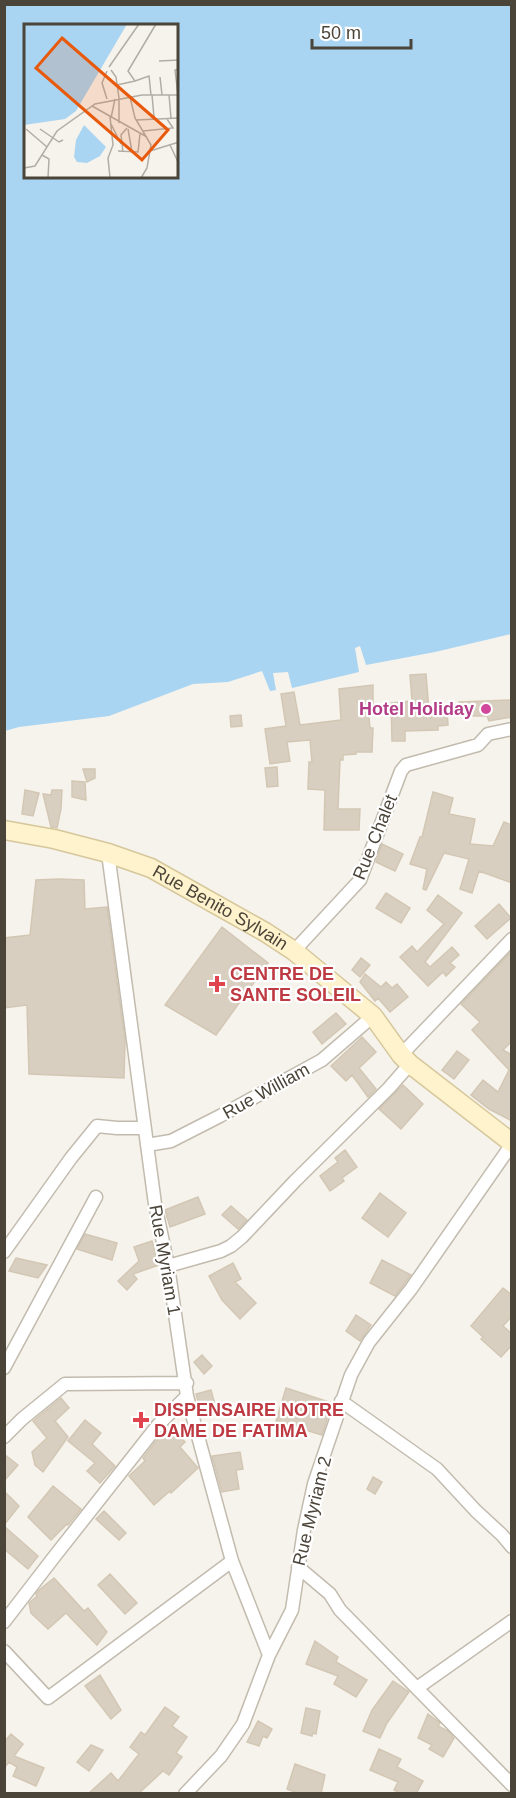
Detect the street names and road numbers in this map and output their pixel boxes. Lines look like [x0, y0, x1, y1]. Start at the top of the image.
street label: Rue Chalet [349, 792, 401, 882]
street label: Rue Benito Sylvain [149, 861, 292, 954]
street label: Rue William [219, 1059, 313, 1123]
street label: Rue Myriam 1 [145, 1203, 185, 1317]
street label: Rue Myriam 2 [289, 1454, 335, 1568]

